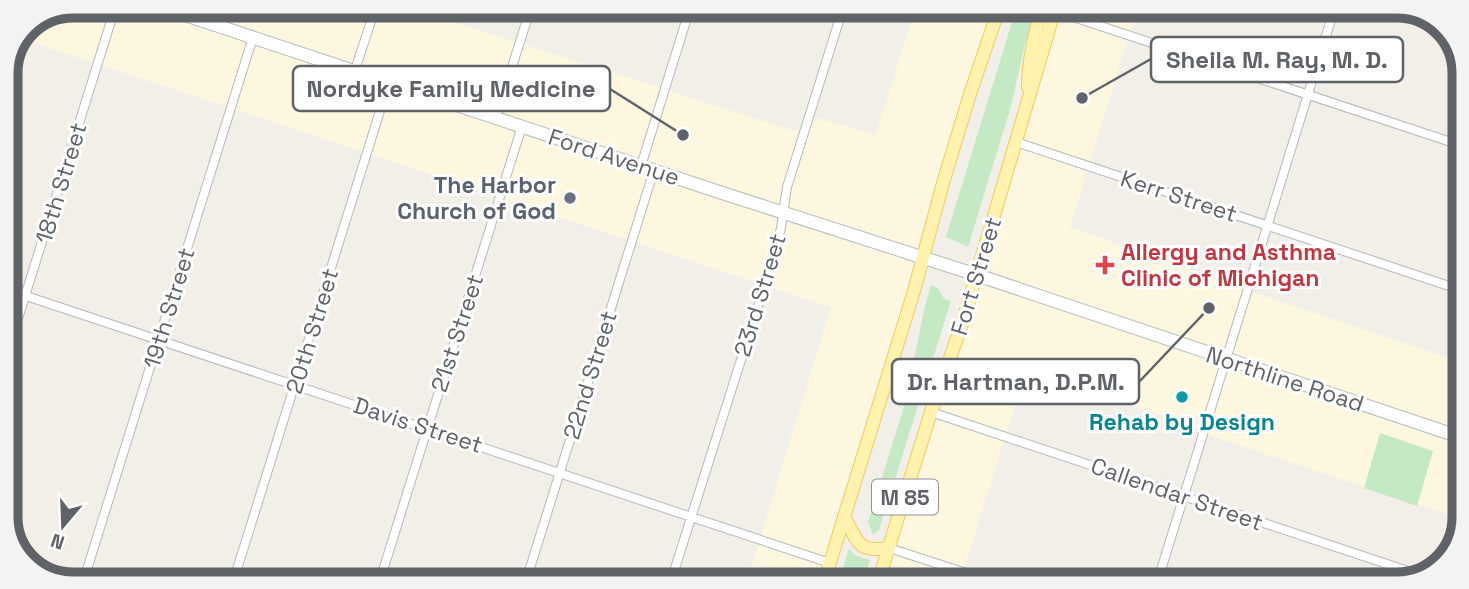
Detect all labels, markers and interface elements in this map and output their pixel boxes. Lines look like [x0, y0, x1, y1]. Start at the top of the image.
callout: Sheila M. Ray, M. D. [1151, 37, 1403, 82]
text: Sheila M. Ray, M. D. [1166, 44, 1388, 75]
callout: Nordyke Family Medicine [293, 66, 610, 111]
text: Nordyke Family Medicine [306, 73, 596, 104]
street label: 18th Street [28, 119, 94, 247]
street label: Ford Avenue [544, 122, 684, 192]
street label: Kerr Street [1117, 163, 1241, 229]
place label: The Harbor Church of God [397, 170, 556, 226]
marker: The Harbor Church of God [562, 190, 578, 206]
street label: Fort Street [944, 213, 1008, 339]
street label: 23rd Street [727, 230, 793, 360]
place label: Allergy and Asthma Clinic of Michigan [1121, 237, 1336, 293]
street label: 19th Street [136, 244, 202, 372]
marker: Allergy and Asthma Clinic of Michigan [1095, 255, 1115, 275]
street label: 20th Street [279, 265, 345, 397]
street label: 21st Street [424, 270, 490, 396]
street label: 22nd Street [556, 307, 624, 443]
street label: Northline Road [1202, 339, 1368, 419]
callout: Dr. Hartman, D.P.M. [892, 359, 1139, 404]
text: Dr. Hartman, D.P.M. [907, 366, 1125, 397]
marker: Rehab by Design [1174, 389, 1190, 405]
street label: Davis Street [350, 390, 486, 460]
place label: Rehab by Design [1089, 407, 1275, 437]
street label: Callendar Street [1087, 451, 1267, 537]
road number: M 85 [872, 480, 938, 514]
north arrow [28, 491, 98, 561]
text: N [48, 528, 68, 555]

